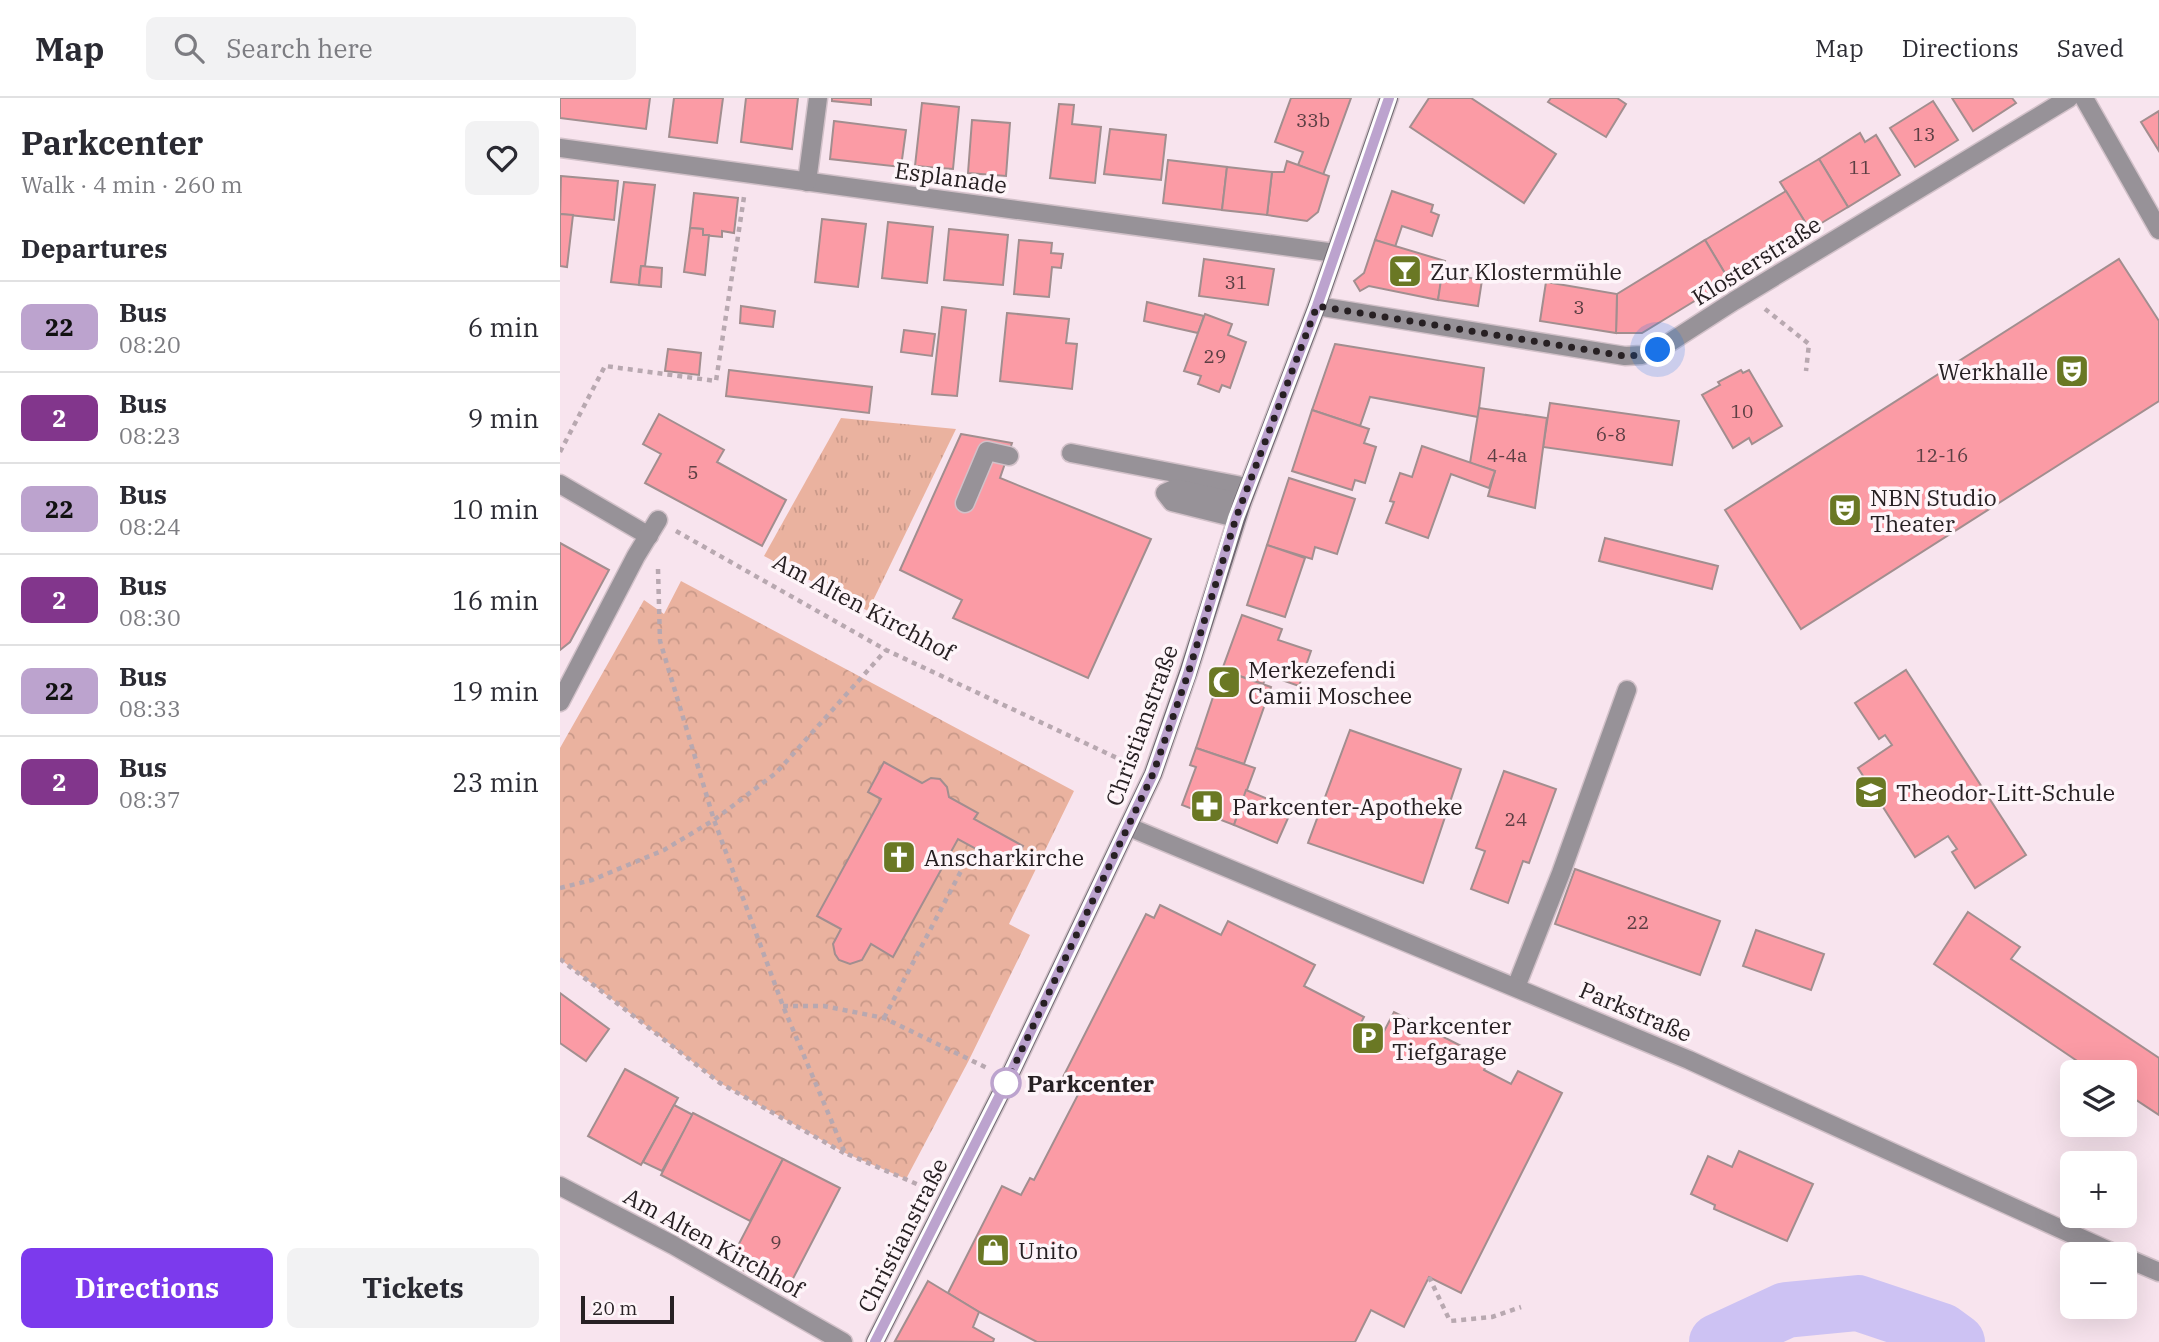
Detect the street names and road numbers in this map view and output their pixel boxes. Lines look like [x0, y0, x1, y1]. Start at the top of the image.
street label: Esplanade [893, 154, 1009, 200]
street label: Klosterstraße [1686, 208, 1826, 312]
street label: Am Alten Kirchhof [768, 546, 962, 667]
street label: Christianstraße [1098, 640, 1184, 810]
street label: Parkstraße [1575, 974, 1697, 1048]
street label: Christianstraße [850, 1153, 954, 1317]
street label: Am Alten Kirchhof [619, 1180, 811, 1305]

